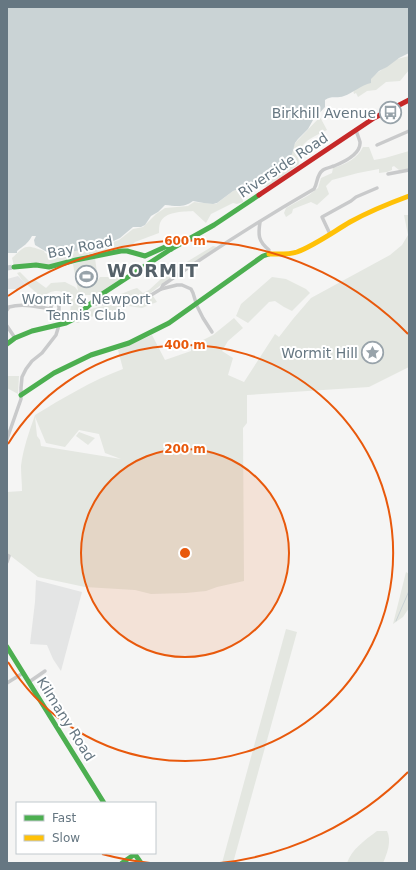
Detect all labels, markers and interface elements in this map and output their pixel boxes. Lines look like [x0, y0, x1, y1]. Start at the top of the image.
bus stop icon: Birkhill Avenue [378, 100, 404, 126]
place label: Birkhill Avenue [272, 105, 376, 121]
street label: Riverside Road [235, 129, 331, 201]
street label: Bay Road [46, 233, 114, 261]
text: 600 m [164, 234, 206, 248]
district label: WORMIT [107, 260, 199, 281]
sports icon: Wormit & Newport Tennis Club [73, 264, 99, 290]
place label: Wormit & Newport Tennis Club [21, 291, 151, 323]
text: 400 m [164, 338, 206, 352]
place icon: Wormit Hill [360, 340, 386, 366]
place label: Wormit Hill [281, 345, 358, 361]
text: 200 m [164, 442, 206, 456]
centre of rings [178, 546, 192, 560]
street label: Kilmany Road [34, 674, 98, 764]
legend [16, 802, 156, 854]
text: Fast [52, 811, 76, 825]
text: Slow [52, 831, 80, 845]

